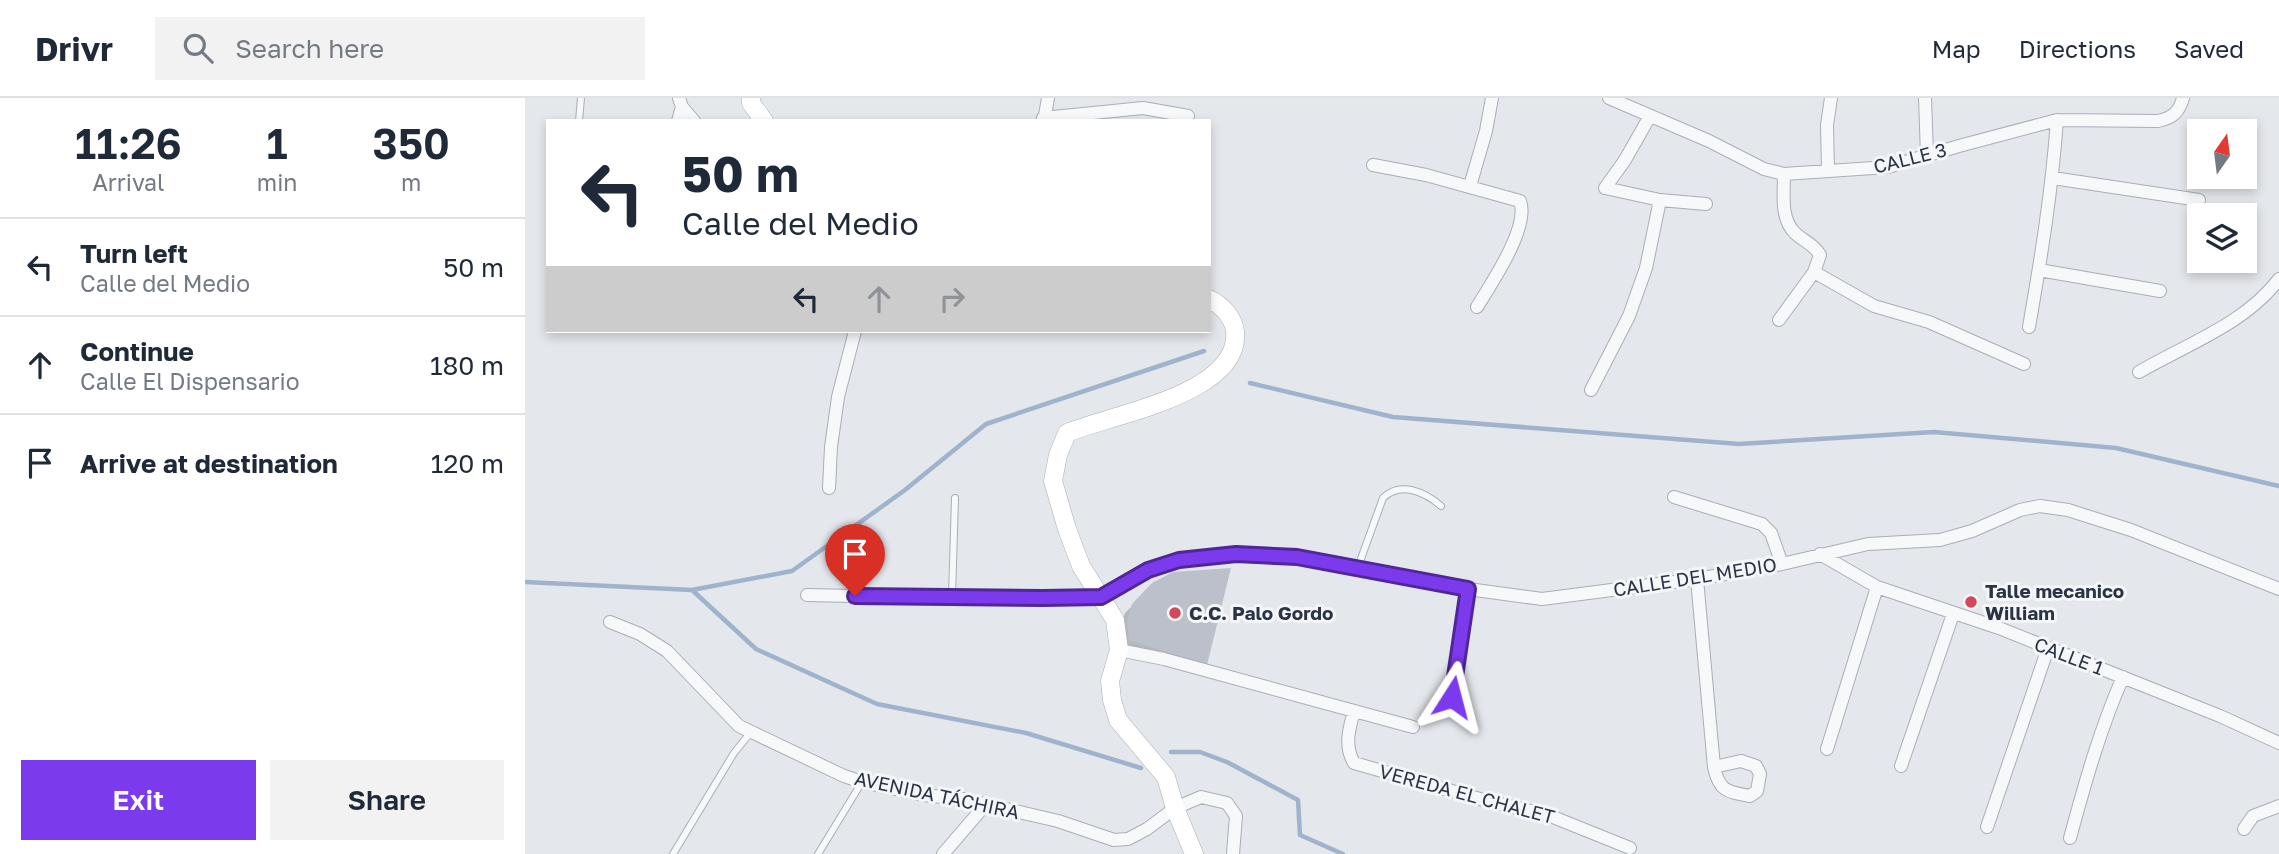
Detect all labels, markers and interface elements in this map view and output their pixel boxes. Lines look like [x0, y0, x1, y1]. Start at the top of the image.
search box [155, 17, 645, 80]
text: Drivr [35, 29, 113, 68]
icon: search [179, 29, 217, 67]
text: Search here [235, 33, 384, 64]
text: Map [1932, 34, 1981, 63]
text: Directions [2019, 34, 2136, 63]
text: Saved [2174, 34, 2244, 63]
text: 11:26 [75, 118, 182, 168]
text: 1 [267, 118, 288, 168]
text: 350 [373, 118, 450, 168]
north arrow [2187, 119, 2257, 189]
map controls [2187, 119, 2257, 273]
street label: CALLE 3 [1871, 137, 1949, 178]
text: 50 m [682, 144, 799, 203]
icon: left [567, 147, 658, 238]
text: Arrival [92, 168, 164, 196]
text: min [257, 168, 298, 196]
text: m [401, 168, 421, 196]
button: layers [2187, 203, 2257, 273]
text: Calle del Medio [682, 204, 919, 242]
text: Turn left [80, 238, 188, 269]
icon: left [21, 248, 59, 286]
text: 50 m [443, 252, 504, 283]
text: Calle del Medio [80, 269, 250, 297]
icon: left [787, 280, 825, 318]
icon: ahead [860, 280, 898, 318]
icon: right [933, 280, 971, 318]
text: Continue [80, 336, 194, 367]
icon: ahead [21, 346, 59, 384]
text: 180 m [430, 350, 504, 381]
text: Calle El Dispensario [80, 367, 300, 395]
icon: arrive [21, 444, 59, 482]
text: Arrive at destination [80, 448, 338, 479]
text: 120 m [431, 448, 504, 479]
pin [825, 524, 885, 596]
icon: arrive [836, 535, 874, 573]
street label: CALLE DEL MEDIO [1612, 552, 1778, 601]
place label: Talle mecanico William [1985, 579, 2124, 624]
marker: Talle mecanico William [1963, 594, 1979, 610]
place label: C.C. Palo Gordo [1189, 601, 1333, 624]
marker: C.C. Palo Gordo [1167, 605, 1183, 621]
street label: CALLE 1 [2031, 632, 2107, 679]
position arrow [1415, 660, 1489, 734]
street label: VEREDA EL CHALET [1377, 759, 1558, 828]
button: Exit [21, 760, 256, 840]
button: Share [270, 760, 504, 840]
street label: AVENIDA TÁCHIRA [853, 766, 1022, 823]

